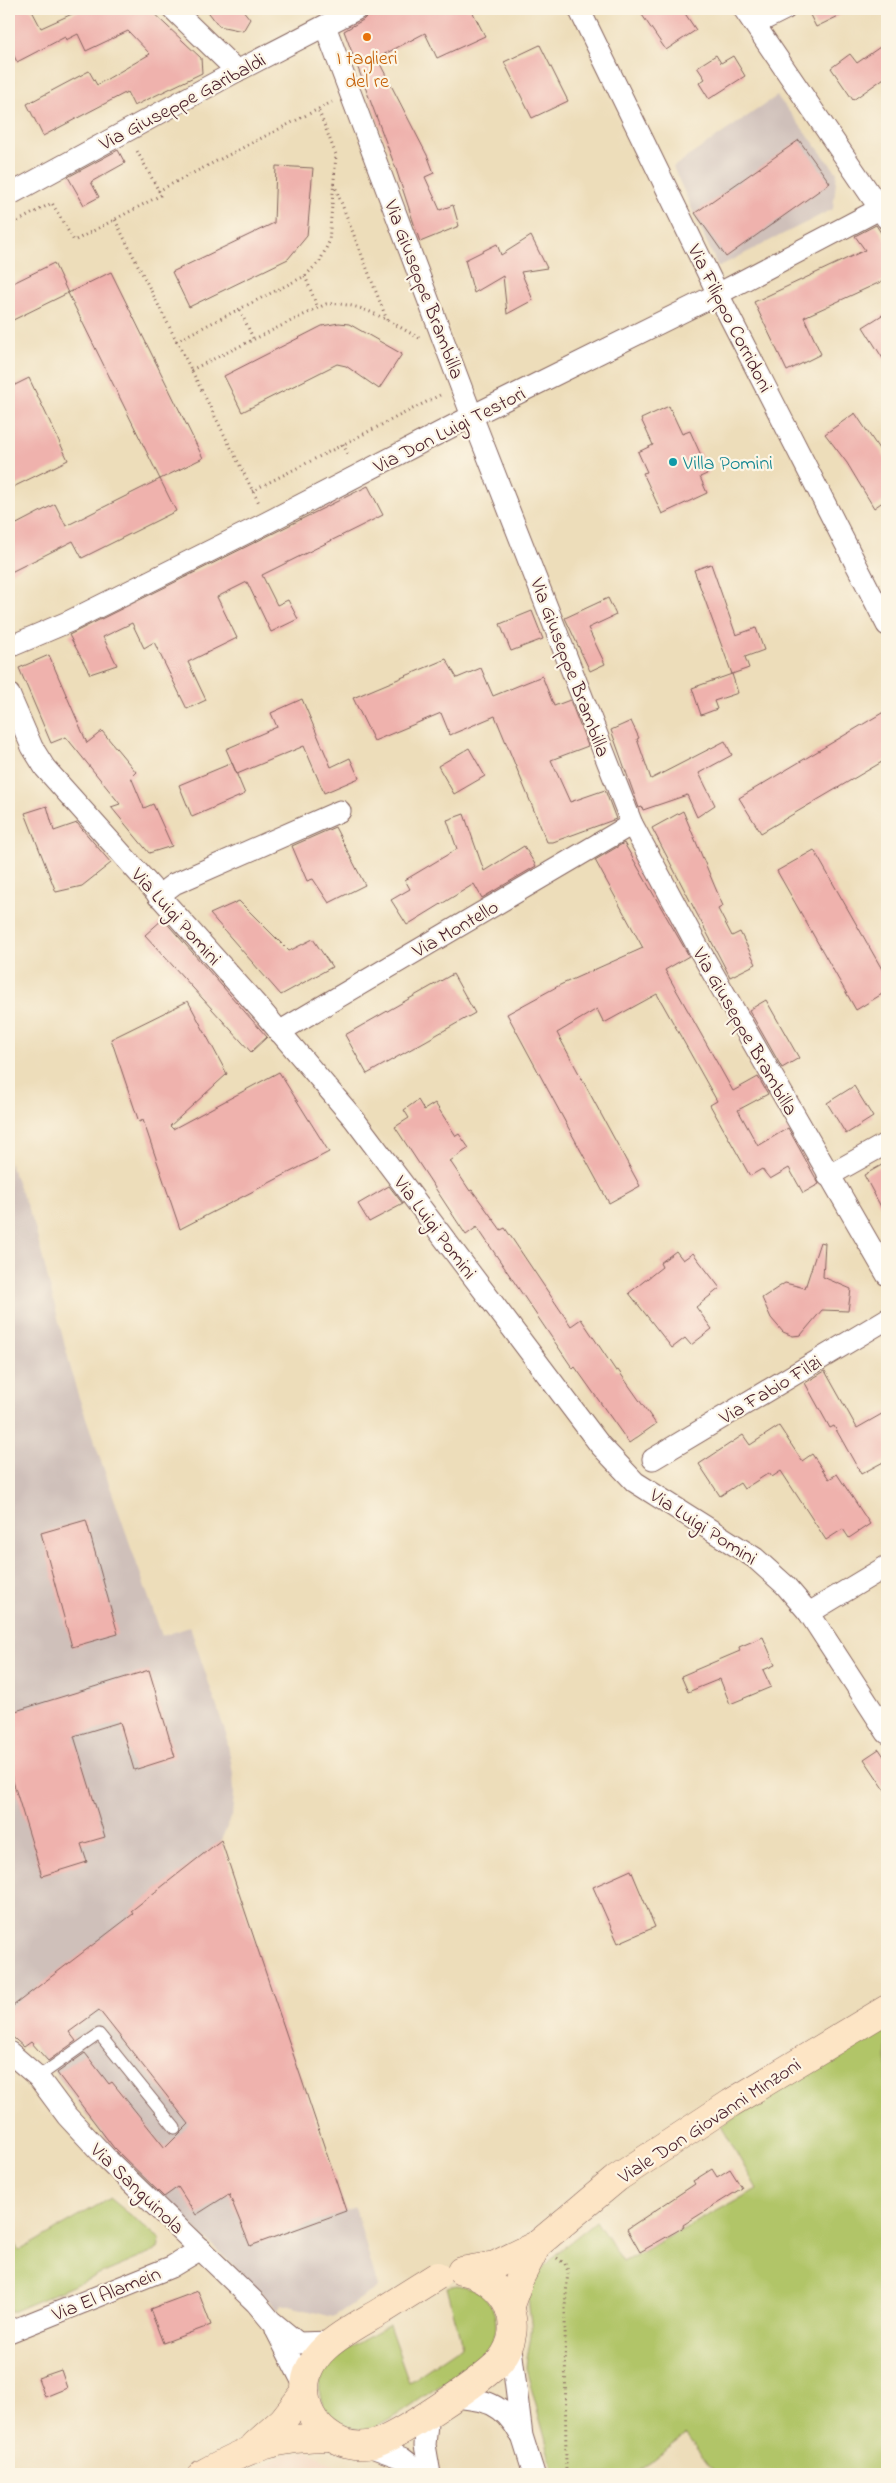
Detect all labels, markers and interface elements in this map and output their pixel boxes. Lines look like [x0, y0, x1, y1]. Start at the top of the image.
marker: I taglieri del re [361, 31, 373, 43]
place label: I taglieri del re [336, 45, 398, 97]
street label: Via Giuseppe Garibaldi [94, 47, 272, 160]
street label: Via Giuseppe Brambilla [375, 195, 470, 384]
street label: Via Filippo Corridoni [678, 239, 779, 398]
street label: Via Don Luigi Testori [368, 380, 532, 483]
place label: Villa Pomini [682, 450, 773, 479]
marker: Villa Pomini [667, 456, 679, 468]
street label: Via Giuseppe Brambilla [521, 573, 616, 762]
street label: Via Luigi Pomini [122, 861, 227, 974]
street label: Via Montello [407, 894, 505, 967]
street label: Via Giuseppe Brambilla [683, 942, 804, 1122]
street label: Via Luigi Pomini [384, 1170, 483, 1287]
street label: Via Fabio Filzi [714, 1349, 828, 1434]
street label: Via Luigi Pomini [642, 1482, 762, 1575]
street label: Viale Don Giovanni Minzoni [612, 2052, 808, 2193]
street label: Via Sanguinola [81, 2137, 190, 2243]
street label: Via El Alamein [47, 2260, 166, 2331]

